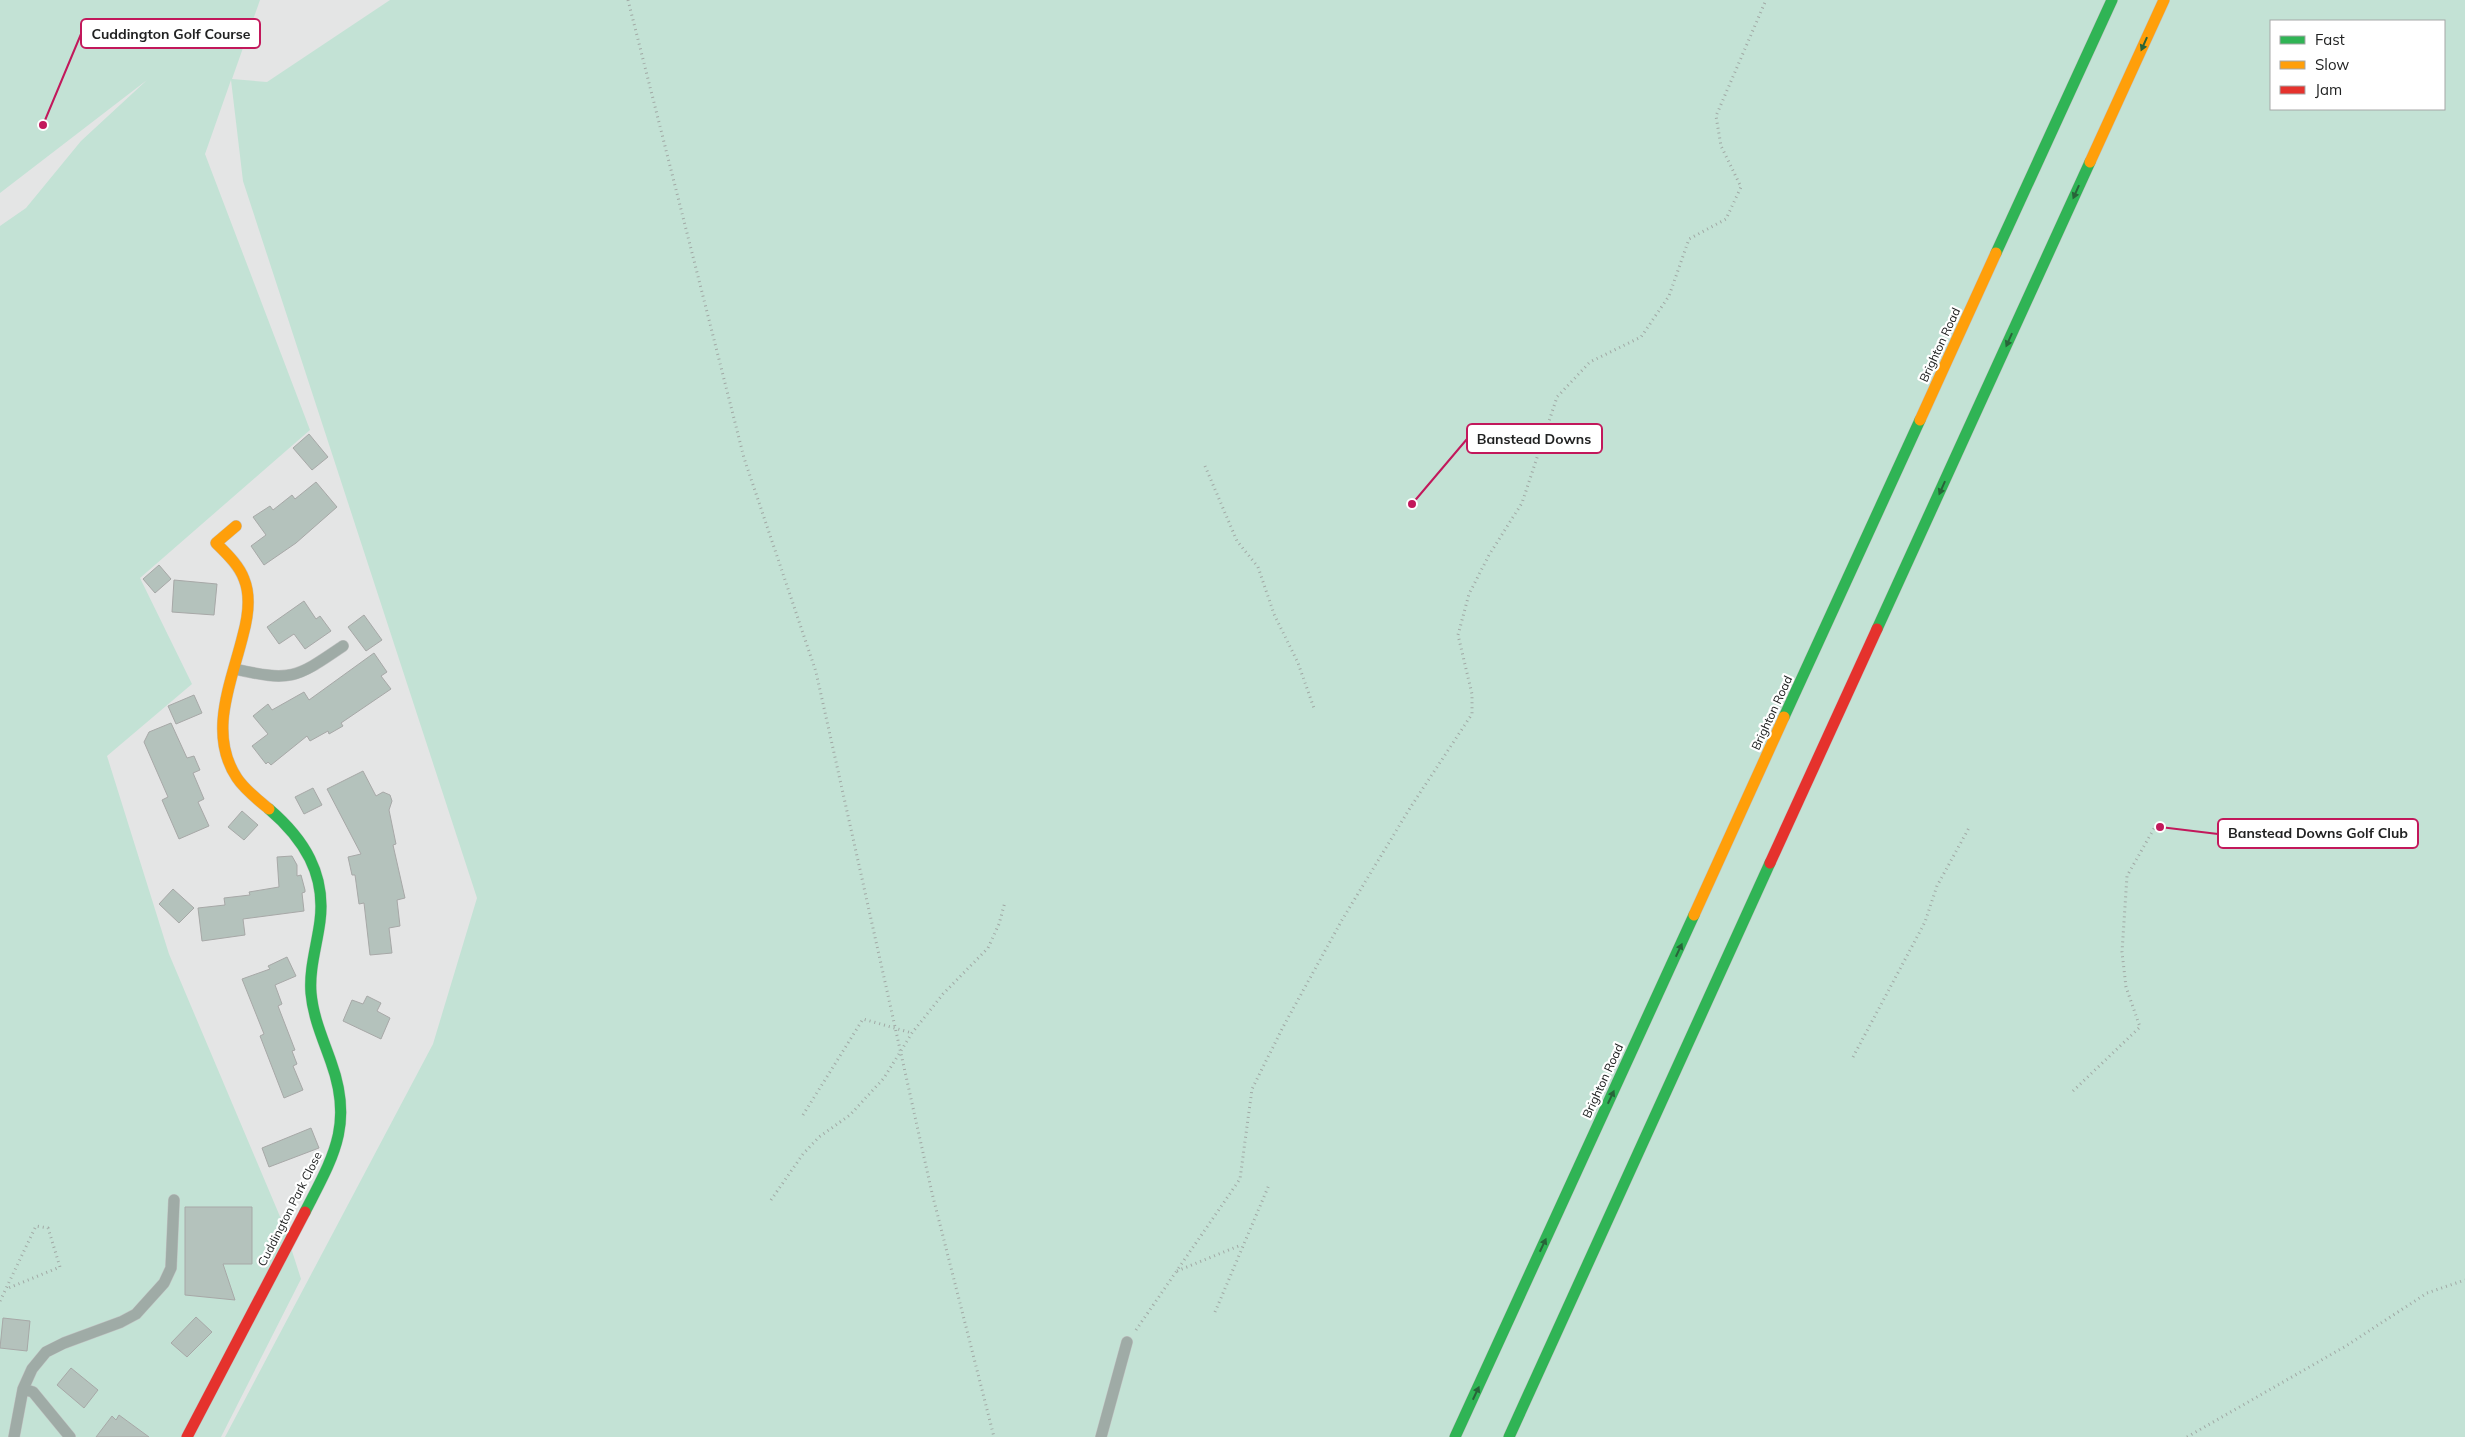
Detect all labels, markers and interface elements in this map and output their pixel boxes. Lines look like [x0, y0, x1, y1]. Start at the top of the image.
callout: Cuddington Golf Course [81, 19, 260, 48]
legend [2270, 20, 2445, 110]
text: Cuddington Golf Course [92, 25, 251, 43]
text: Fast [2315, 30, 2345, 49]
one-way arrow [2139, 37, 2147, 51]
text: Slow [2315, 55, 2349, 74]
text: Jam [2315, 80, 2342, 99]
one-way arrow [2072, 185, 2080, 199]
street label: Brighton Road [1916, 305, 1963, 384]
one-way arrow [2005, 333, 2013, 347]
callout: Banstead Downs [1467, 424, 1602, 453]
text: Banstead Downs [1477, 430, 1591, 448]
one-way arrow [1937, 481, 1945, 495]
street label: Brighton Road [1748, 673, 1795, 752]
callout: Banstead Downs Golf Club [2218, 819, 2418, 848]
text: Banstead Downs Golf Club [2228, 824, 2408, 842]
one-way arrow [1675, 943, 1683, 957]
street label: Brighton Road [1579, 1041, 1626, 1120]
one-way arrow [1607, 1090, 1615, 1104]
street label: Cuddington Park Close [254, 1149, 325, 1269]
one-way arrow [1540, 1238, 1548, 1252]
one-way arrow [1472, 1386, 1480, 1400]

